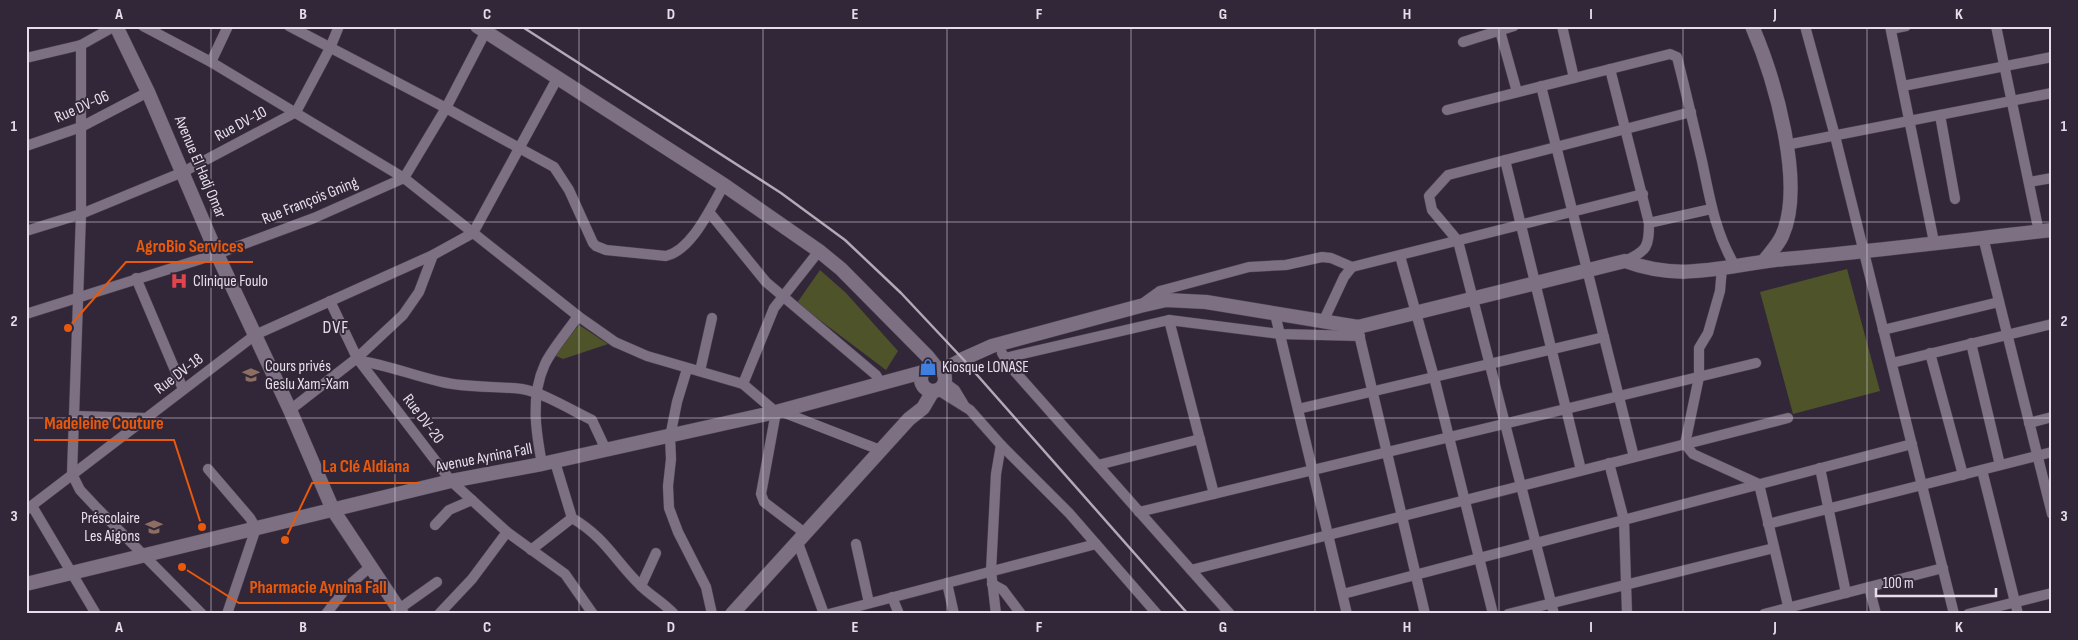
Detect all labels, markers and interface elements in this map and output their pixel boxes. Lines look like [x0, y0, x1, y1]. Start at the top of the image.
text: A [114, 5, 123, 24]
text: B [299, 5, 307, 24]
text: C [483, 5, 491, 24]
text: D [667, 5, 675, 24]
text: E [852, 5, 859, 24]
text: F [1036, 5, 1043, 24]
text: G [1219, 5, 1227, 24]
text: H [1403, 5, 1411, 24]
text: I [1589, 5, 1593, 24]
text: J [1772, 5, 1777, 24]
text: K [1955, 5, 1963, 24]
street label: Rue DV-06 [52, 87, 112, 127]
street label: Rue DV-10 [212, 102, 270, 146]
street label: Avenue El Hadj Omar [170, 112, 230, 221]
text: 1 [11, 117, 18, 136]
text: 1 [2061, 117, 2068, 136]
street label: Rue François Gning [259, 173, 361, 229]
callout: AgroBio Services [126, 229, 253, 262]
text: AgroBio Services [135, 236, 244, 257]
hospital icon: Clinique Foulo [169, 271, 189, 291]
place label: Clinique Foulo [193, 272, 268, 291]
text: 2 [10, 312, 18, 331]
text: 2 [2060, 312, 2068, 331]
district label: DVF [323, 317, 349, 338]
street label: Rue DV-18 [151, 350, 207, 398]
place label: Cours privés Geslu Xam-Xam [265, 357, 349, 394]
shop icon: Kiosque LONASE [918, 357, 938, 377]
place label: Kiosque LONASE [942, 358, 1029, 377]
school or university icon: Cours privés Geslu Xam-Xam [241, 365, 261, 385]
street label: Rue DV-20 [398, 390, 448, 448]
callout: Madeleine Couture [34, 407, 174, 440]
text: Madeleine Couture [44, 413, 164, 434]
street label: Avenue Aynina Fall [433, 439, 534, 477]
callout: La Clé Aldiana [312, 450, 420, 483]
text: La Clé Aldiana [322, 456, 410, 477]
text: 3 [10, 507, 18, 526]
text: 3 [2060, 507, 2068, 526]
place label: Préscolaire Les Aigons [81, 509, 140, 546]
school or university icon: Préscolaire Les Aigons [144, 517, 164, 537]
scale bar [1876, 565, 1996, 597]
callout: Pharmacie Aynina Fall [239, 570, 396, 603]
text: 100 m [1883, 574, 1914, 593]
text: Pharmacie Aynina Fall [249, 577, 387, 598]
text: A [114, 618, 123, 637]
text: B [299, 618, 307, 637]
text: C [483, 618, 491, 637]
text: D [667, 618, 675, 637]
text: E [852, 618, 859, 637]
text: F [1036, 618, 1043, 637]
text: G [1219, 618, 1227, 637]
text: H [1403, 618, 1411, 637]
text: I [1589, 618, 1593, 637]
text: J [1772, 618, 1777, 637]
text: K [1955, 618, 1963, 637]

